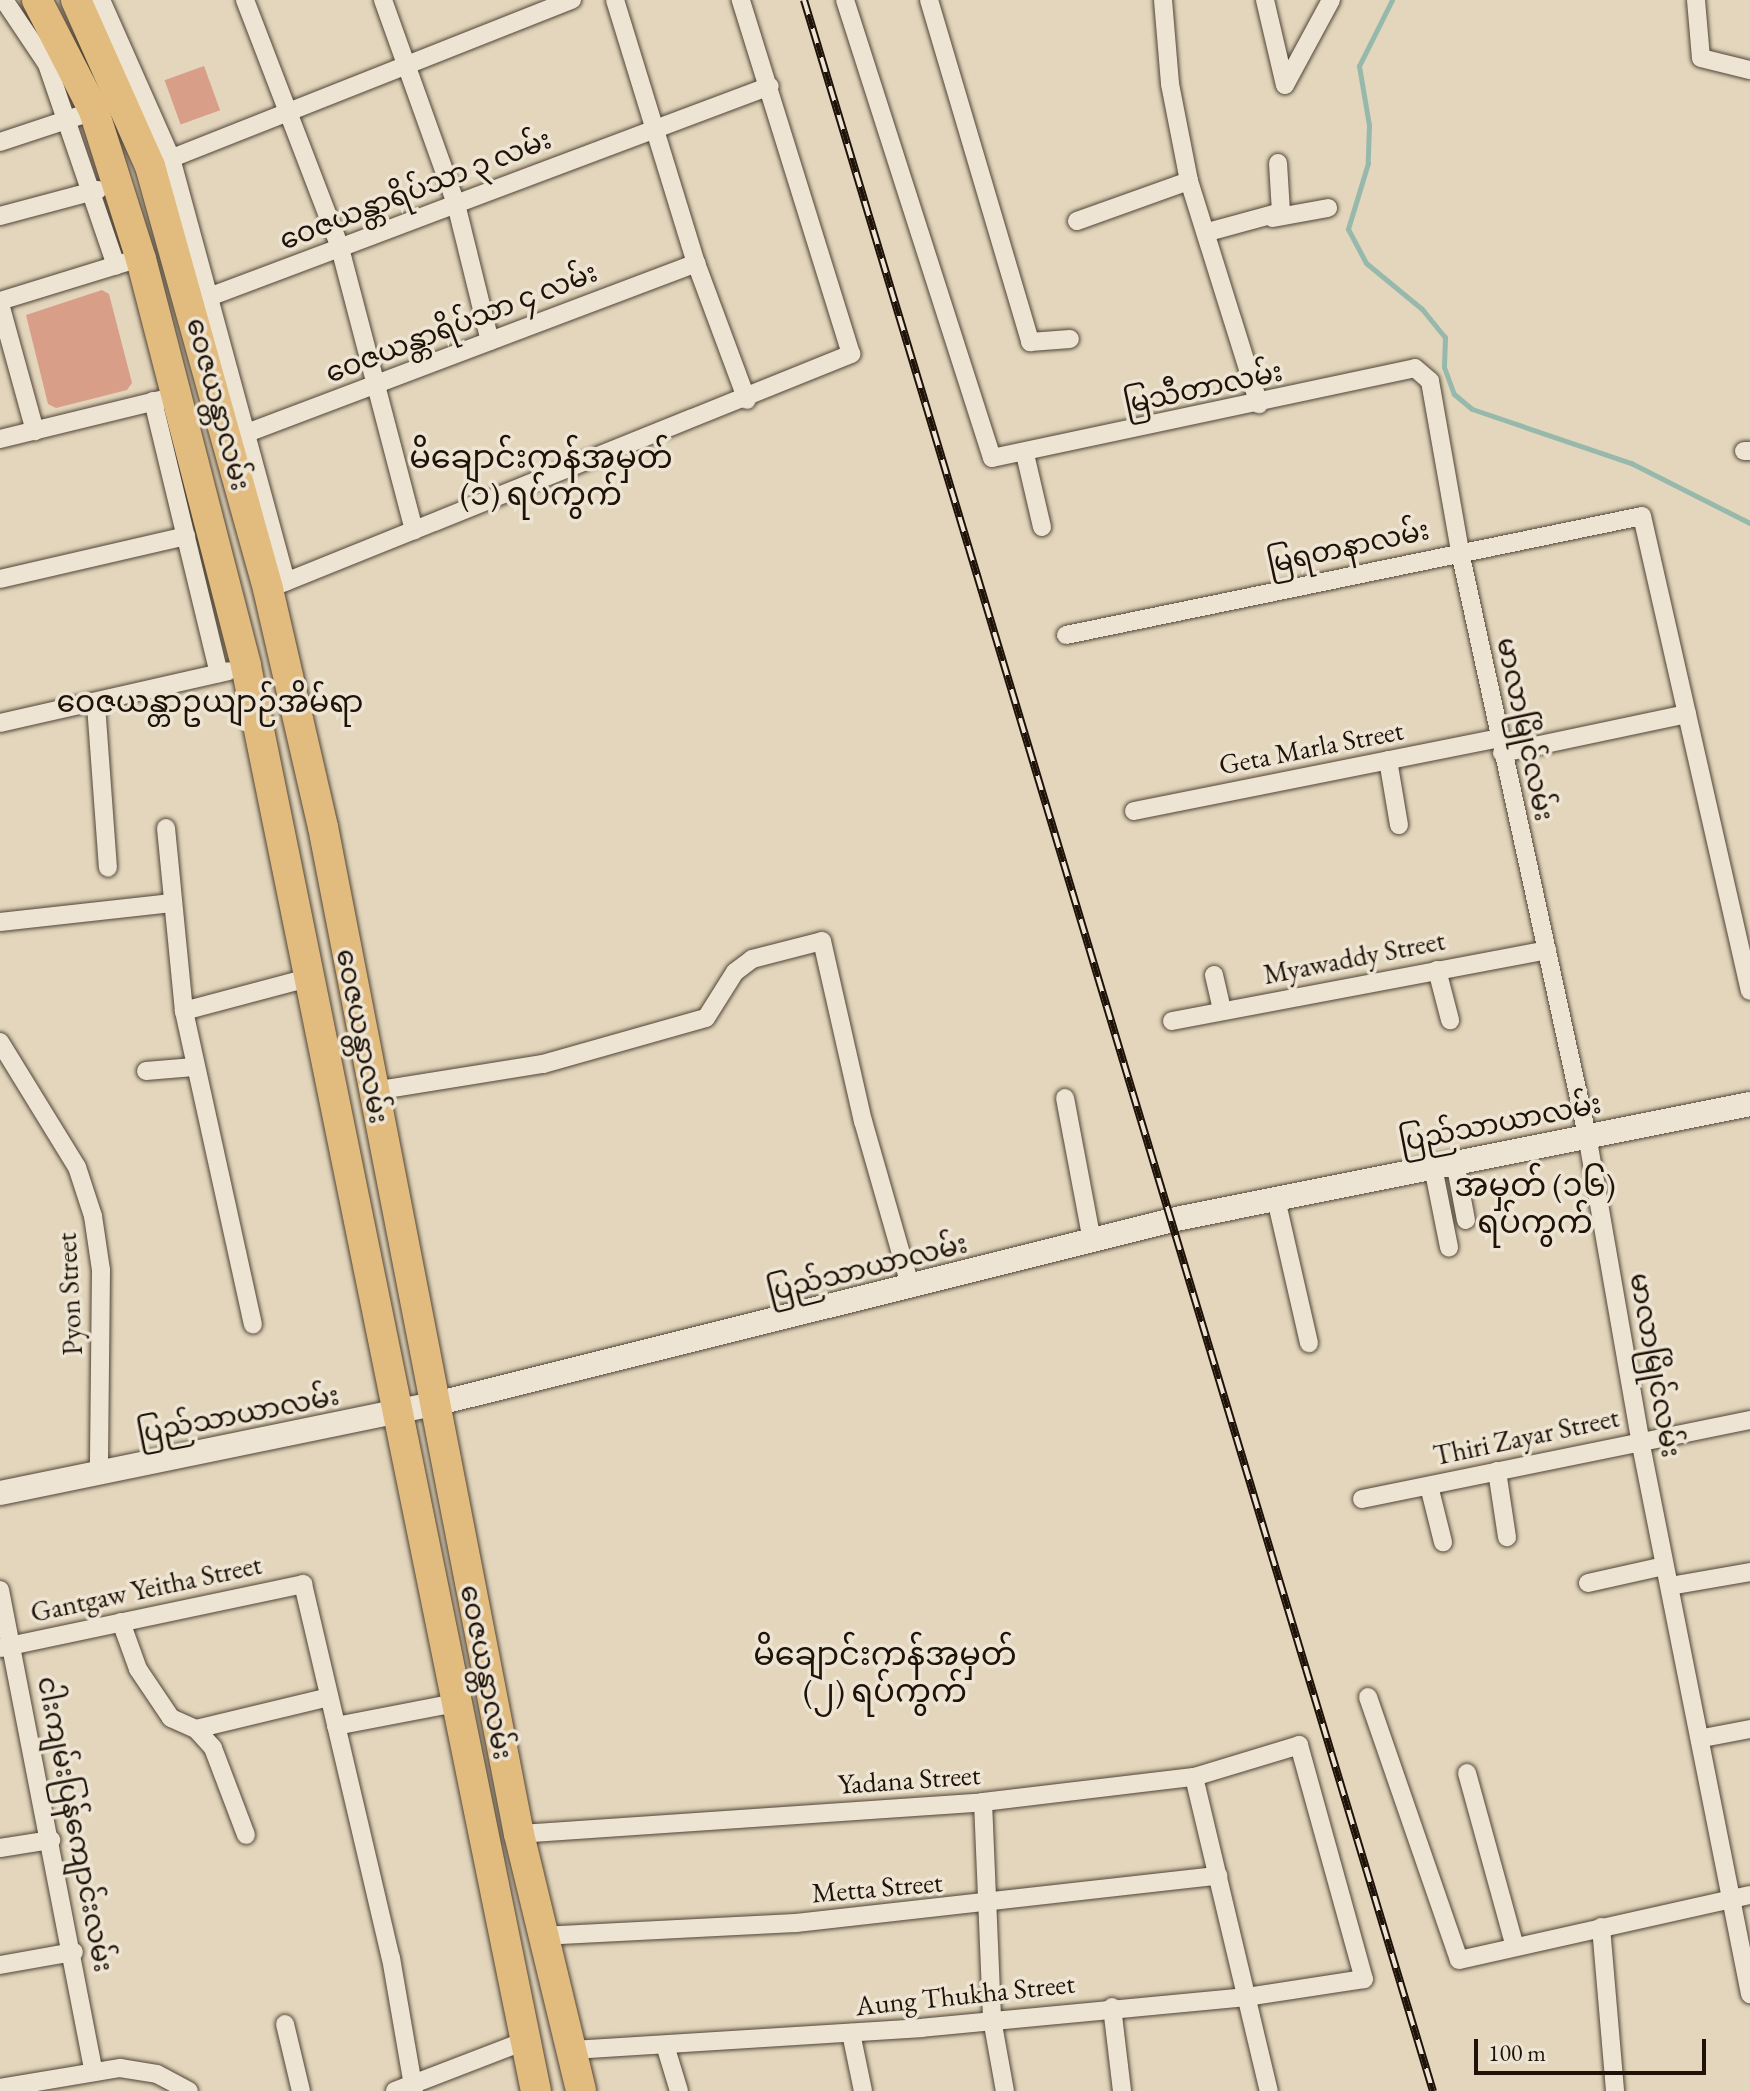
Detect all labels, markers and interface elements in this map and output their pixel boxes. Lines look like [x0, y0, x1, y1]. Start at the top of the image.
street label: ဝေဇယန္တာရိပ်သာ ၃ လမ်း [274, 122, 556, 256]
street label: ဝေဇယန္တာရိပ်သာ ၄ လမ်း [320, 255, 602, 389]
street label: ဝေဇယန္တာလမ်း [180, 314, 258, 494]
street label: မြသီတာလမ်း [1121, 354, 1285, 420]
district label: မိချောင်းကန်အမှတ် (၁) ရပ်ကွက် [409, 439, 673, 514]
street label: မြရတနာလမ်း [1264, 512, 1432, 580]
street label: မာလာမြိုင်လမ်း [1490, 634, 1562, 824]
district label: ဝေဇယန္တာဥယျာဉ်အိမ်ရာ [56, 684, 364, 720]
street label: Geta Marla Street [1216, 713, 1406, 781]
street label: Myawaddy Street [1260, 923, 1448, 991]
street label: ဝေဇယန္တာလမ်း [330, 946, 396, 1126]
street label: ပြည်သာယာလမ်း [1396, 1086, 1604, 1158]
district label: အမှတ် (၁၆) ရပ်ကွက် [1454, 1167, 1616, 1242]
street label: ပြည်သာယာလမ်း [763, 1226, 971, 1308]
street label: Pyon Street [49, 1232, 89, 1356]
street label: မာလာမြိုင်လမ်း [1623, 1270, 1689, 1460]
street label: ပြည်သာယာလမ်း [134, 1378, 342, 1450]
street label: Thiri Zayar Street [1430, 1400, 1622, 1472]
street label: Gantgaw Yeitha Street [27, 1547, 265, 1629]
street label: ဝေဇယန္တာလမ်း [454, 1582, 520, 1762]
district label: မိချောင်းကန်အမှတ် (၂) ရပ်ကွက် [753, 1636, 1017, 1711]
street label: ငါးကျမ်းပြန်ကျောင်းလမ်း [31, 1673, 121, 1975]
street label: Yadana Street [837, 1757, 981, 1801]
street label: Metta Street [810, 1865, 944, 1909]
street label: Aung Thukha Street [854, 1966, 1076, 2022]
scale bar [1478, 2023, 1710, 2073]
text: 100 m [1488, 2037, 1546, 2068]

